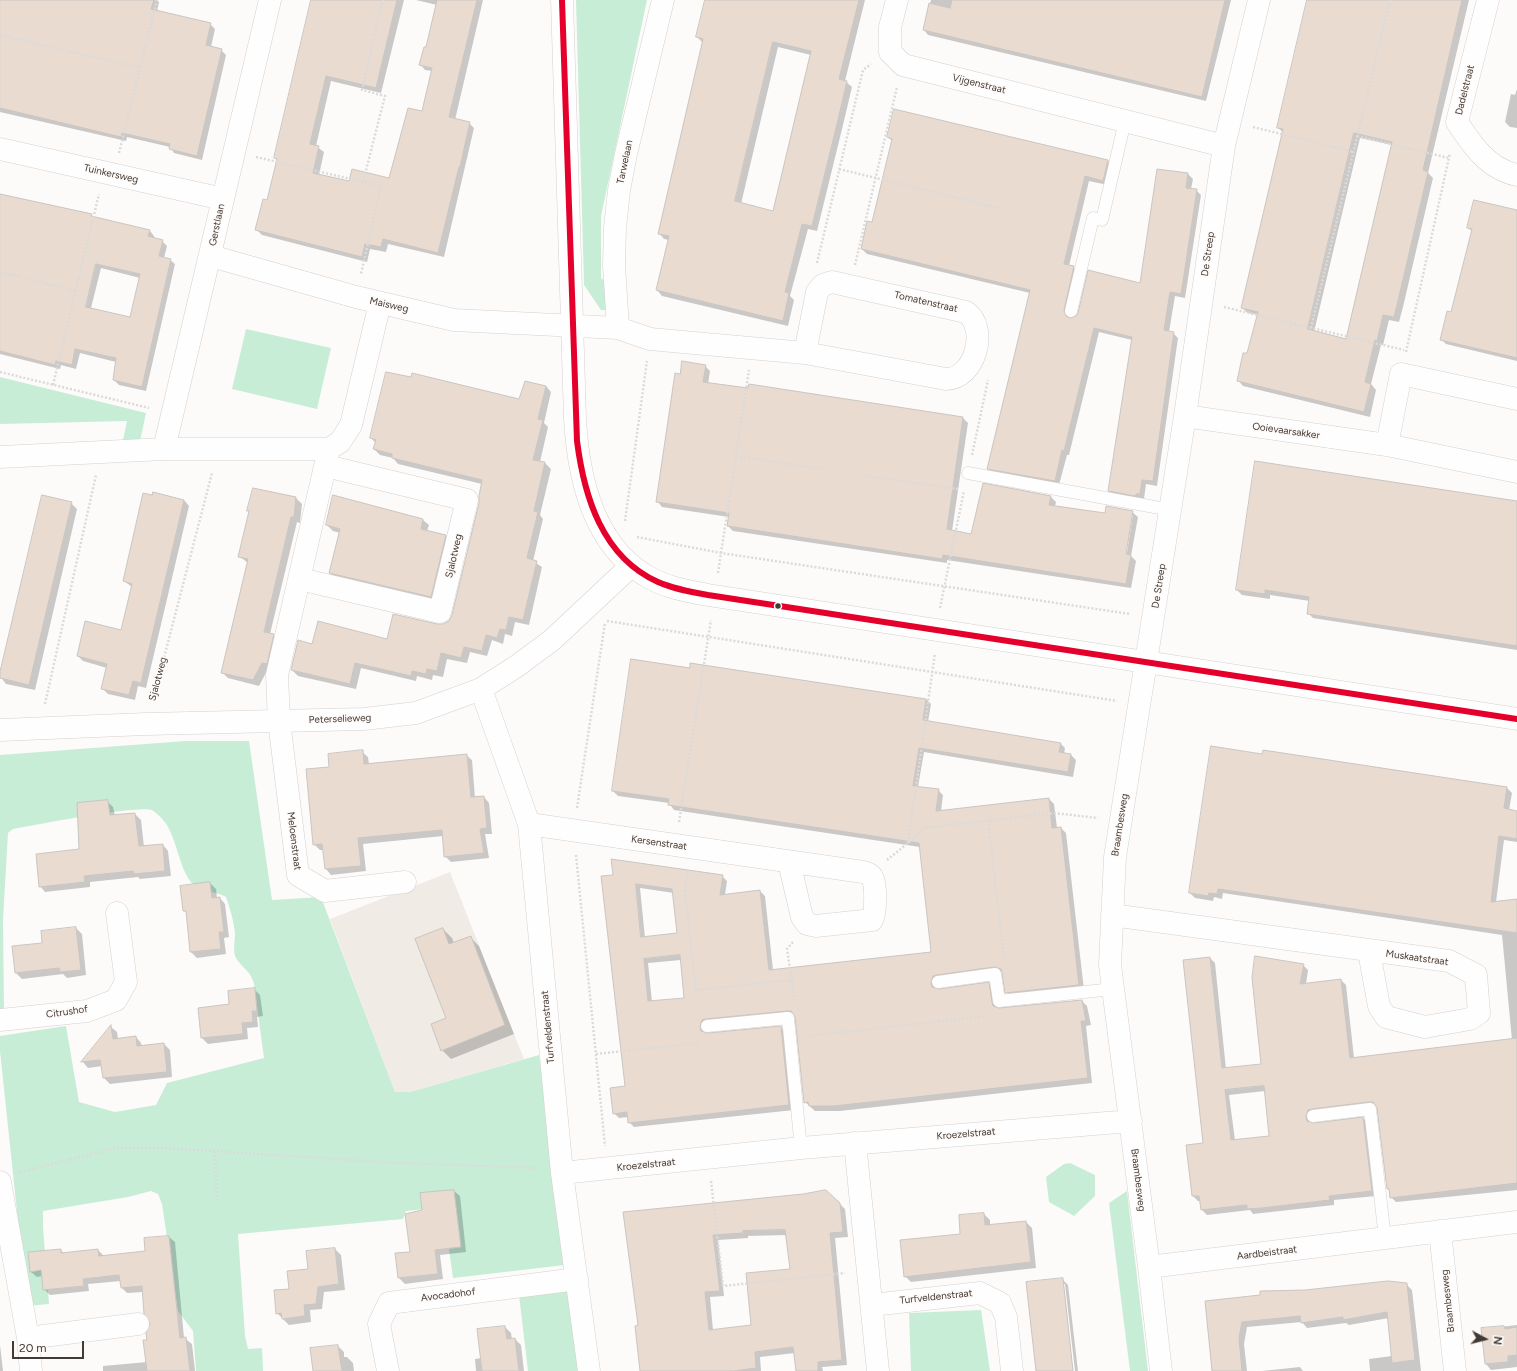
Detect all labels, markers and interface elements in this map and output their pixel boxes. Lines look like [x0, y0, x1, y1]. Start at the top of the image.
street label: Dadelstraat [1453, 64, 1477, 116]
street label: Vijgenstraat [951, 72, 1007, 96]
street label: Tarwelaan [615, 139, 635, 185]
street label: Tuinkersweg [82, 162, 140, 186]
street label: Gerstlaan [207, 203, 227, 247]
street label: De Streep [1199, 231, 1217, 277]
street label: Tomatenstraat [893, 289, 959, 315]
street label: Maisweg [368, 295, 410, 315]
street label: Ooievaarsakker [1251, 420, 1321, 442]
street label: Sjalotweg [443, 533, 465, 579]
street label: De Streep [1150, 563, 1168, 609]
unlabelled marker [773, 601, 783, 611]
street label: Sjalotweg [146, 656, 170, 702]
street label: Peterselieweg [308, 712, 372, 726]
street label: Braambesweg [1109, 793, 1131, 857]
street label: Meloenstraat [284, 811, 304, 871]
street label: Kersenstraat [630, 833, 688, 853]
street label: Muskaatstraat [1385, 948, 1449, 968]
street label: Turfveldenstraat [539, 990, 557, 1064]
street label: Citrushof [45, 1003, 89, 1021]
street label: Kroezelstraat [936, 1125, 996, 1143]
street label: Braambesweg [1128, 1148, 1148, 1212]
street label: Kroezelstraat [616, 1156, 676, 1174]
street label: Aardbeistraat [1236, 1243, 1298, 1263]
street label: Braambesweg [1439, 1269, 1457, 1333]
street label: Avocadohof [420, 1286, 476, 1304]
street label: Turfveldenstraat [899, 1287, 973, 1307]
north arrow [1465, 1319, 1505, 1359]
scale bar [14, 1333, 86, 1359]
text: N [1490, 1335, 1504, 1346]
text: 20 m [19, 1341, 47, 1355]

